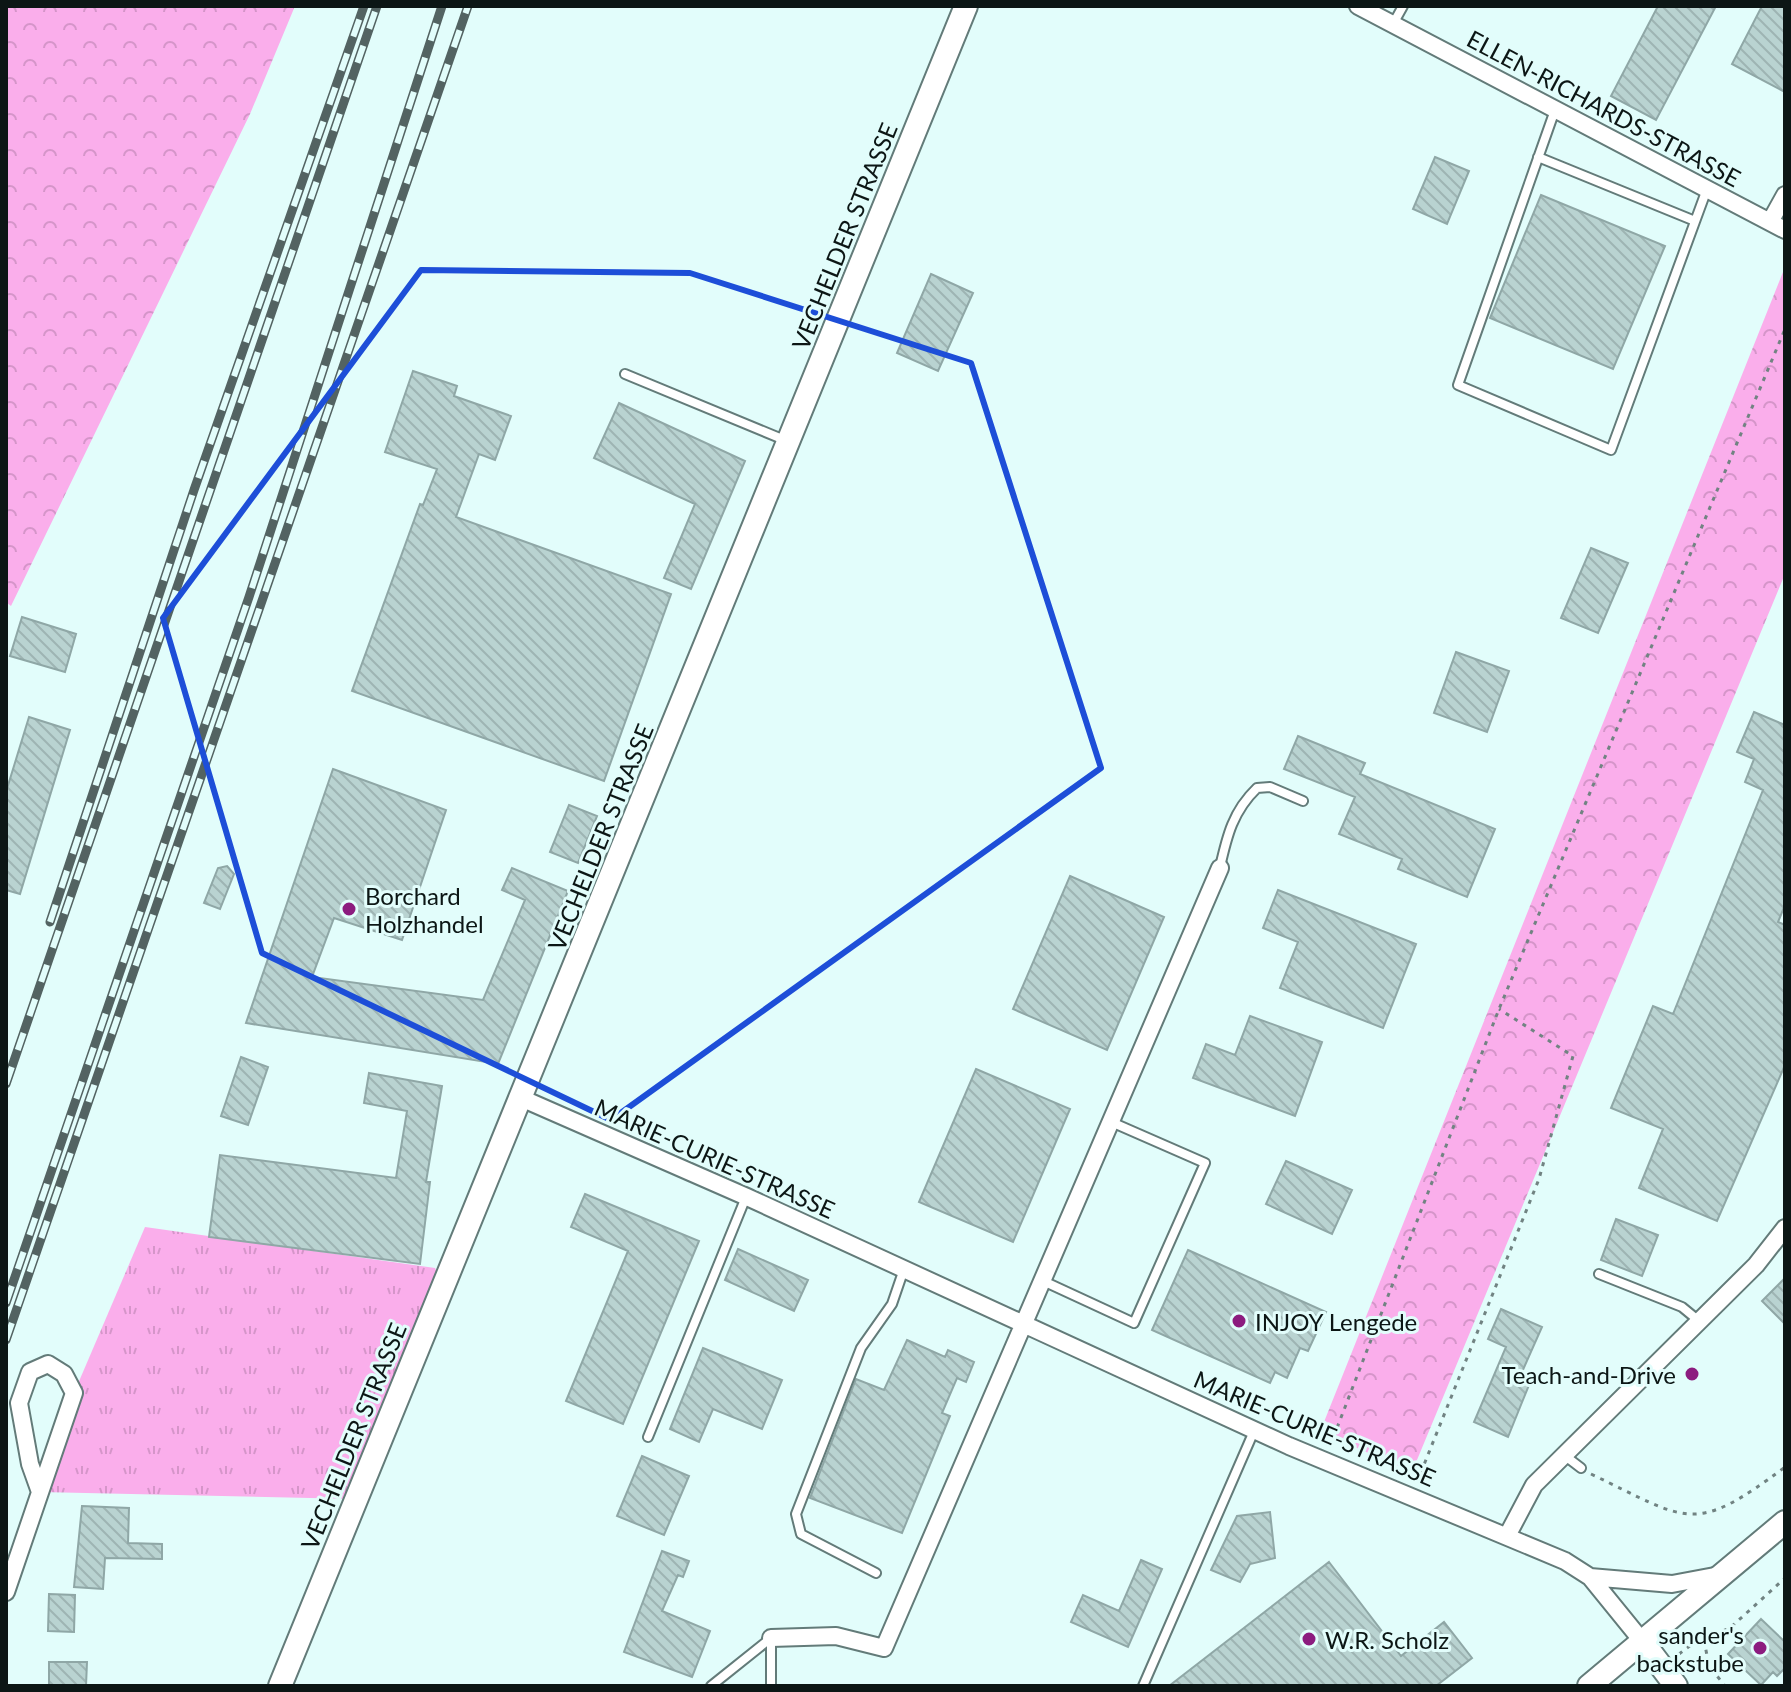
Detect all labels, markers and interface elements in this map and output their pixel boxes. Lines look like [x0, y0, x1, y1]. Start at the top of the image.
street label: ELLEN-RICHARDS-STRASSE [1462, 23, 1746, 193]
street label: VECHELDER STRASSE [785, 118, 903, 354]
street label: VECHELDER STRASSE [541, 719, 659, 955]
place label: Borchard Holzhandel [365, 881, 484, 938]
marker: Borchard Holzhandel [340, 900, 358, 918]
street label: MARIE-CURIE-STRASSE [590, 1092, 840, 1224]
place label: INJOY Lengede [1255, 1307, 1417, 1336]
marker: INJOY Lengede [1230, 1312, 1248, 1330]
street label: VECHELDER STRASSE [294, 1318, 412, 1554]
place label: Teach-and-Drive [1501, 1360, 1676, 1389]
street label: MARIE-CURIE-STRASSE [1190, 1364, 1440, 1492]
marker: Teach-and-Drive [1683, 1365, 1701, 1383]
place label: sander's backstube [1636, 1620, 1744, 1677]
place label: W.R. Scholz [1325, 1625, 1449, 1654]
marker: W.R. Scholz [1300, 1630, 1318, 1648]
marker: sander's backstube [1751, 1639, 1769, 1657]

